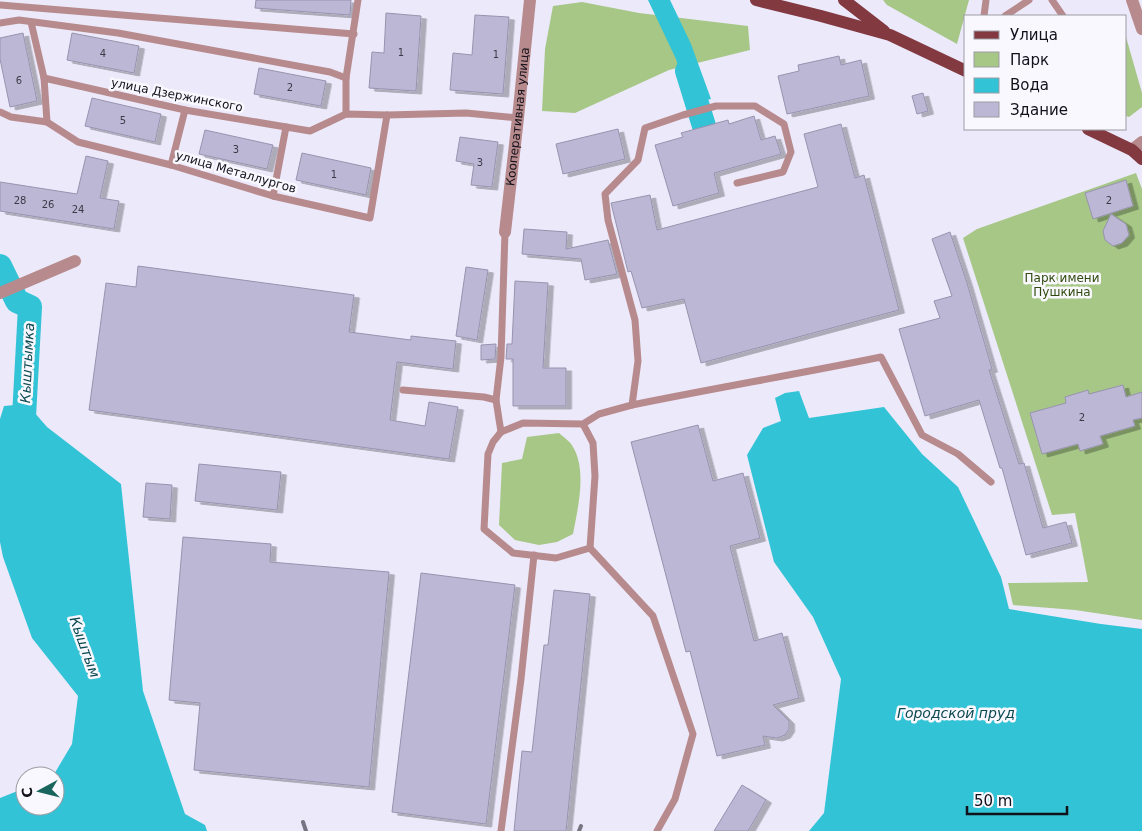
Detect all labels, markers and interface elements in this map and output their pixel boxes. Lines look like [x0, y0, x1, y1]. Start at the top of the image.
legend [964, 15, 1127, 130]
text: Улица [1010, 26, 1058, 44]
house number: 1 [398, 47, 404, 58]
street label: Кооперативная улица [503, 47, 532, 187]
house number: 4 [100, 48, 106, 59]
house number: 1 [493, 49, 499, 60]
text: Парк [1010, 51, 1049, 69]
house number: 6 [16, 75, 22, 86]
street label: улица Дзержинского [110, 75, 244, 115]
text: Вода [1010, 76, 1049, 94]
house number: 2 [287, 82, 293, 93]
text: Здание [1010, 101, 1068, 119]
house number: 5 [120, 115, 126, 126]
house number: 3 [233, 144, 239, 155]
street label: улица Металлургов [174, 148, 298, 196]
house number: 3 [477, 157, 483, 168]
house number: 1 [331, 169, 337, 180]
house number: 28 [14, 195, 26, 206]
house number: 2 [1106, 195, 1112, 206]
house number: 26 [42, 199, 54, 210]
house number: 24 [72, 204, 84, 215]
park label: Парк имени Пушкина [1025, 271, 1099, 299]
water label: Кыштымка [17, 322, 37, 404]
house number: 2 [1079, 412, 1085, 423]
water label: Кыштым [67, 614, 104, 680]
water label: Городской пруд [897, 705, 1015, 721]
north arrow [15, 766, 65, 816]
scale bar [967, 784, 1067, 816]
text: С [19, 787, 36, 799]
text: 50 m [974, 792, 1012, 810]

